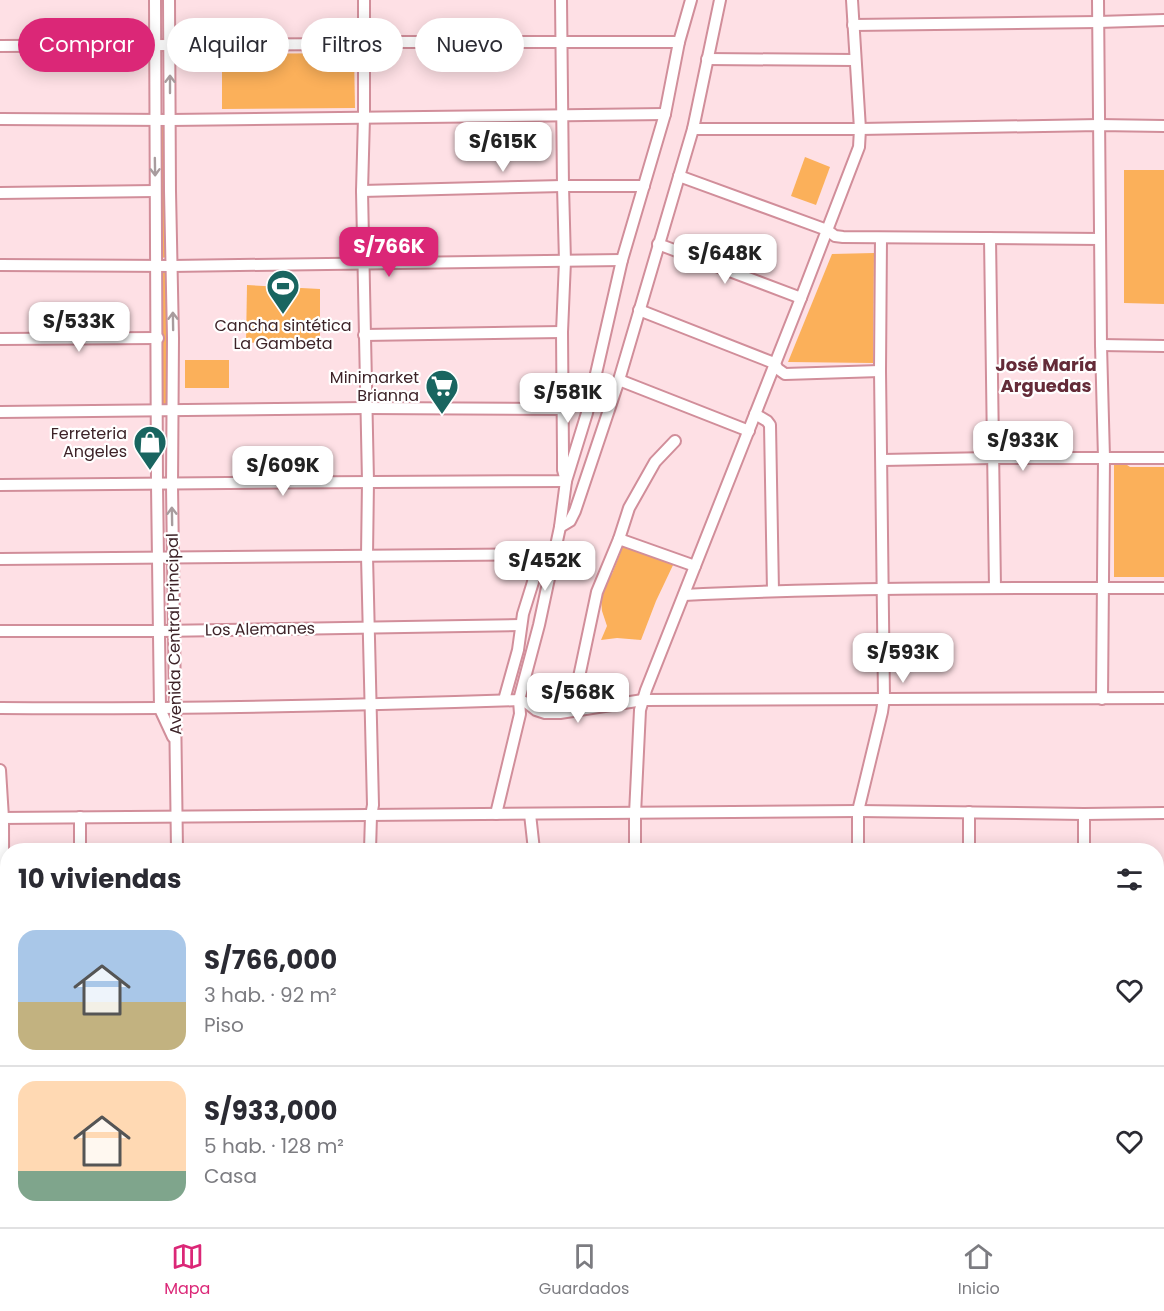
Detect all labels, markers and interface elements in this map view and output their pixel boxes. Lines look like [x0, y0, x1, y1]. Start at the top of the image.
chip: Comprar [18, 18, 155, 72]
chip: Alquilar [167, 18, 289, 72]
chip: Filtros [301, 18, 403, 72]
chip: Nuevo [415, 18, 524, 72]
one-way arrow [164, 75, 176, 95]
pin: S/615K [454, 122, 552, 173]
text: S/615K [469, 127, 537, 155]
one-way arrow [149, 156, 161, 176]
pin: S/766K [340, 227, 438, 278]
text: S/766K [353, 232, 425, 260]
pin: S/648K [676, 234, 774, 285]
text: S/648K [688, 239, 762, 267]
sports icon: Cancha sintética La Gambeta [265, 268, 301, 315]
pin: S/533K [30, 302, 128, 353]
text: S/533K [43, 307, 115, 335]
one-way arrow [167, 312, 178, 332]
place label: Cancha sintética La Gambeta [214, 314, 352, 355]
district label: José María Arguedas [995, 352, 1097, 398]
place label: Minimarket Brianna [330, 366, 419, 407]
supermarket icon: Minimarket Brianna [424, 368, 460, 415]
pin: S/581K [519, 373, 617, 424]
text: S/581K [534, 378, 602, 406]
pin: S/933K [974, 421, 1072, 472]
place label: Ferreteria Angeles [51, 422, 127, 463]
shop icon: Ferreteria Angeles [132, 424, 168, 471]
text: S/933K [987, 426, 1059, 454]
pin: S/609K [234, 446, 332, 497]
text: S/609K [246, 451, 320, 479]
one-way arrow [167, 507, 178, 527]
street label: Avenida Central Principal [161, 533, 187, 735]
pin: S/452K [496, 541, 594, 592]
text: S/452K [508, 546, 582, 574]
street label: Los Alemanes [205, 617, 315, 641]
pin: S/593K [854, 633, 952, 684]
text: S/593K [867, 638, 939, 666]
pin: S/568K [529, 673, 627, 724]
text: S/568K [541, 678, 615, 706]
text: 10 viviendas [18, 861, 182, 897]
icon: filters [1113, 863, 1146, 896]
text: S/766,000 [204, 942, 337, 978]
icon: home [66, 954, 138, 1026]
icon: heart [1113, 974, 1146, 1007]
text: 3 hab. · 92 m² [204, 981, 337, 1009]
text: Piso [204, 1011, 244, 1039]
text: S/933,000 [204, 1093, 338, 1129]
icon: home [66, 1105, 138, 1177]
icon: heart [1113, 1125, 1146, 1158]
text: 5 hab. · 128 m² [204, 1132, 344, 1160]
text: Casa [204, 1162, 257, 1190]
tab: Mapa [164, 1240, 210, 1301]
tab: Guardados [539, 1240, 629, 1301]
tab: Inicio [958, 1240, 1000, 1301]

